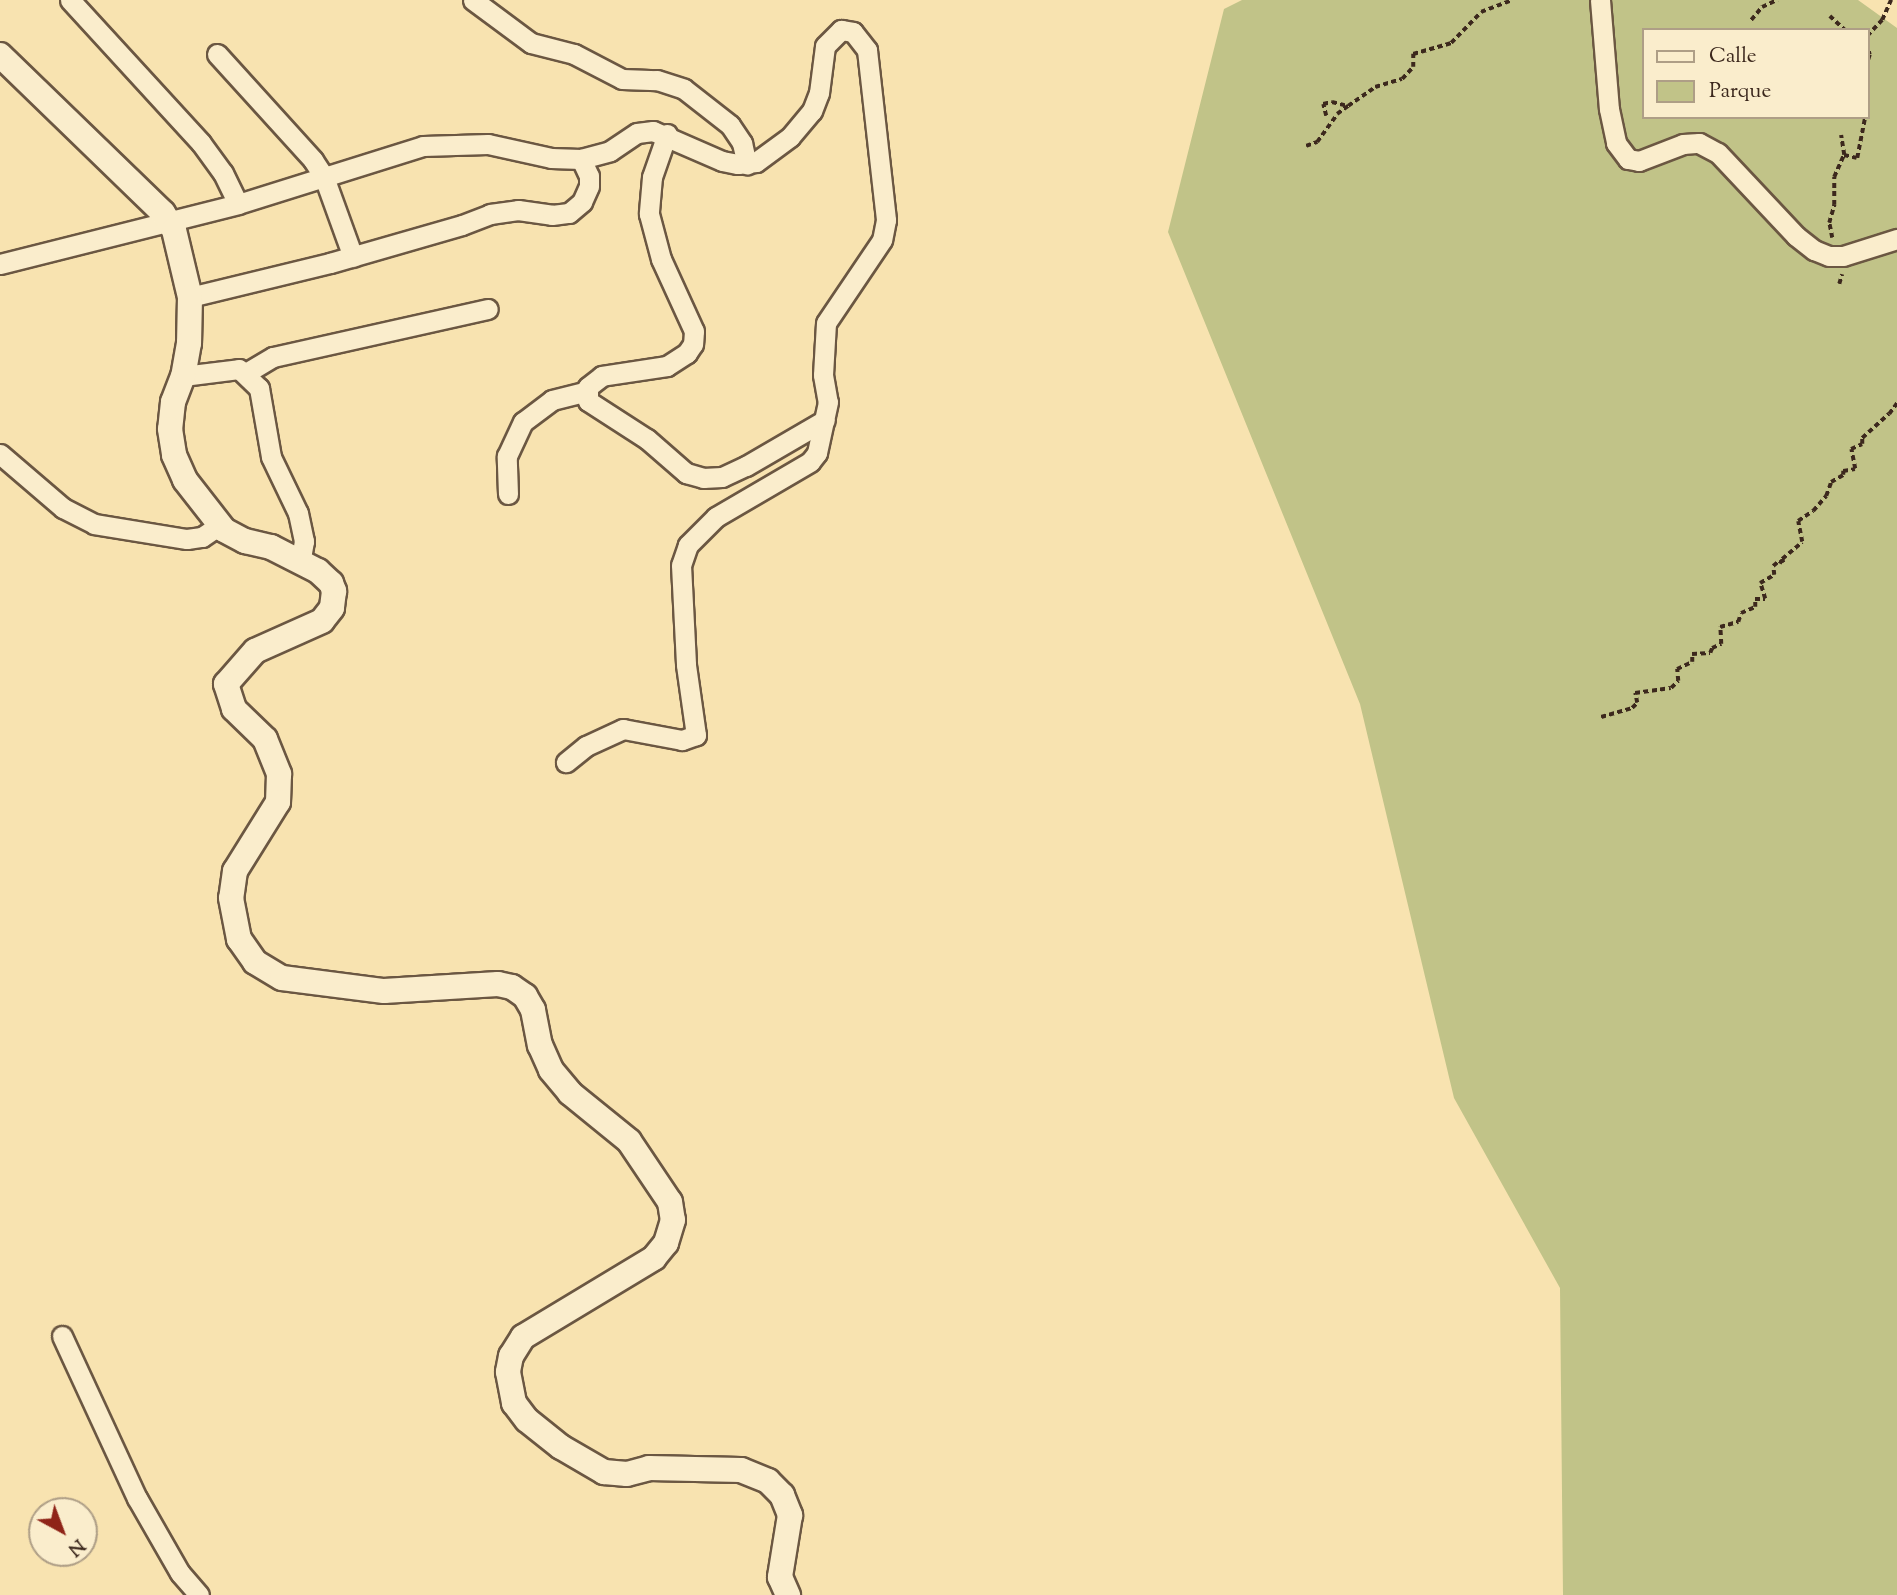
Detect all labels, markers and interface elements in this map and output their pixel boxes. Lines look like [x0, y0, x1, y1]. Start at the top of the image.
legend [1642, 28, 1869, 119]
text: Calle [1709, 42, 1757, 72]
text: Parque [1709, 77, 1771, 107]
north arrow [28, 1497, 98, 1567]
text: N [61, 1532, 90, 1562]

